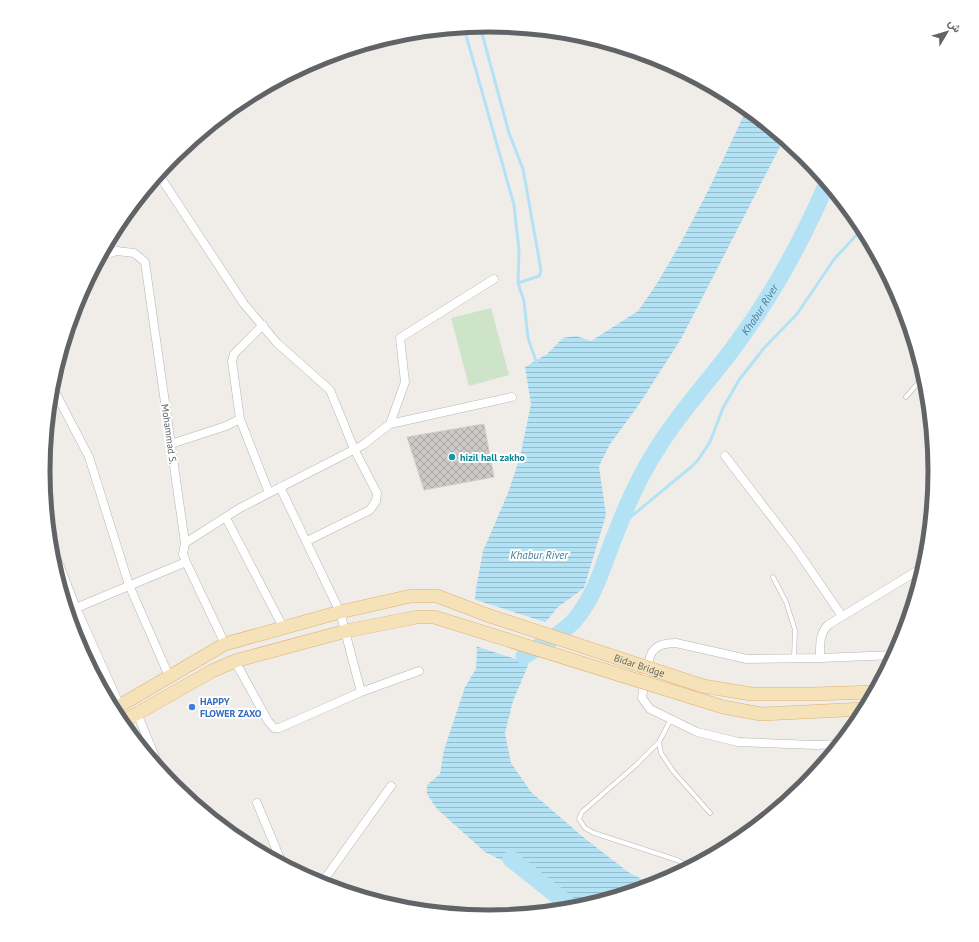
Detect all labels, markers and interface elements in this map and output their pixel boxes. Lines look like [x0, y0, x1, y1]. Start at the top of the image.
north arrow [927, 12, 967, 52]
text: ش [945, 16, 964, 35]
water label: Khabur River [738, 281, 782, 338]
street label: Mohammad S. [158, 403, 180, 465]
place label: hizil hall zakho [460, 451, 526, 464]
marker: hizil hall zakho [447, 452, 457, 462]
water label: Khabur River [510, 548, 569, 562]
street label: Bidar Bridge [612, 651, 667, 680]
place label: HAPPY FLOWER ZAXO [200, 695, 262, 720]
marker: HAPPY FLOWER ZAXO [187, 702, 197, 712]

